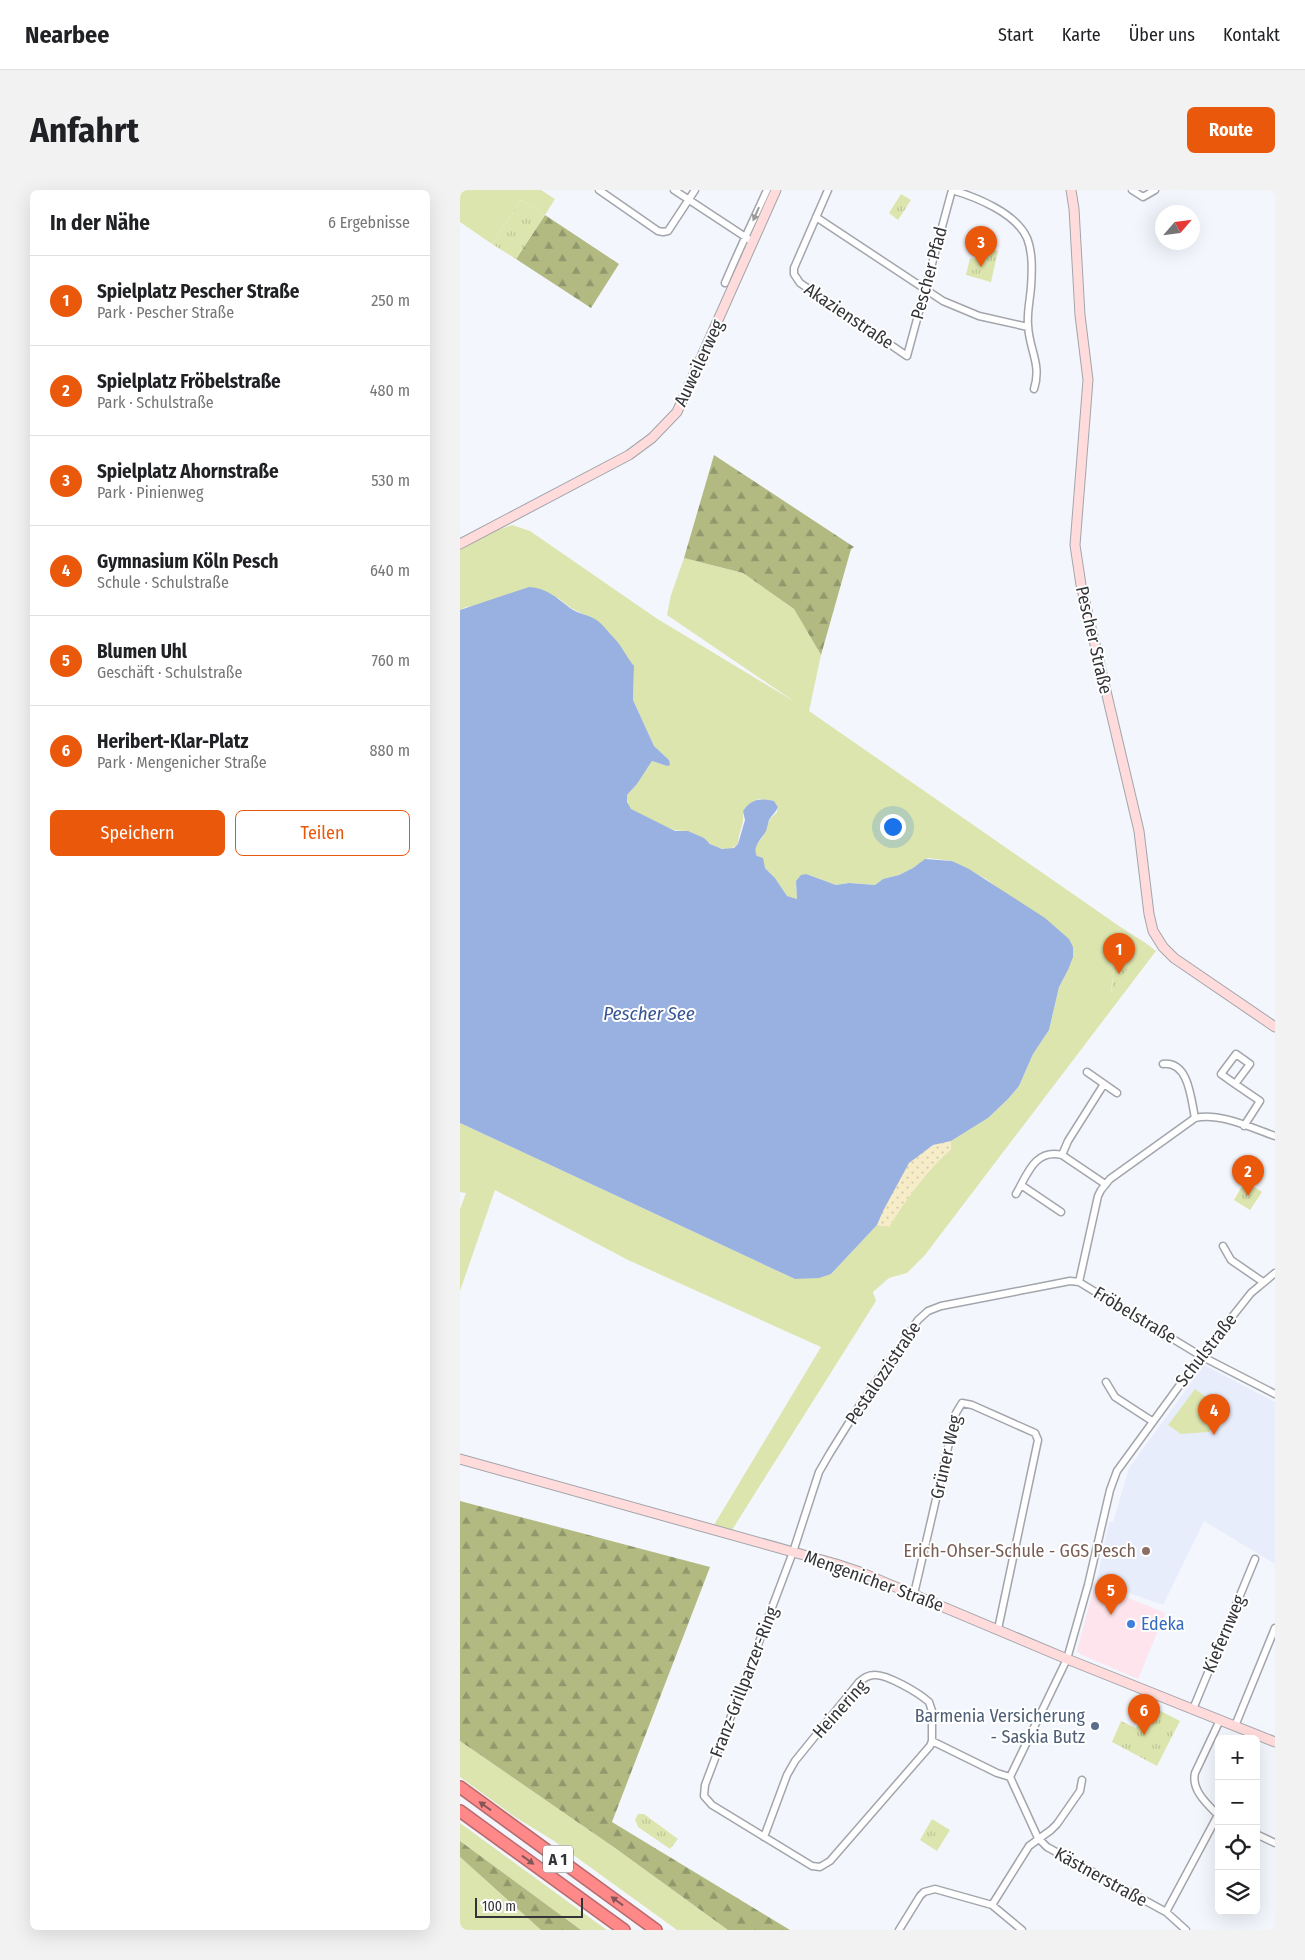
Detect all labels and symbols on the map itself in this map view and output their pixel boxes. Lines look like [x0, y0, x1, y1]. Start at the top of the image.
north arrow [1155, 205, 1200, 250]
one-way arrow [752, 207, 760, 221]
street label: Pescher Pfad [906, 224, 952, 322]
pin: 3 [965, 226, 997, 267]
street label: Akazienstraße [800, 278, 898, 354]
street label: Auweilerweg [669, 316, 729, 410]
street label: Pescher Straße [1071, 584, 1117, 696]
your location [880, 814, 906, 840]
pin: 1 [1103, 933, 1135, 974]
water label: Pescher See [603, 1002, 695, 1025]
pin: 2 [1232, 1155, 1264, 1196]
street label: Fröbelstraße [1090, 1282, 1180, 1348]
street label: Schulstraße [1171, 1309, 1241, 1391]
street label: Pestalozzistraße [841, 1317, 926, 1429]
pin: 4 [1198, 1394, 1230, 1435]
street label: Grüner Weg [926, 1412, 966, 1501]
place label: Erich-Ohser-Schule - GGS Pesch [903, 1540, 1136, 1562]
marker: Erich-Ohser-Schule - GGS Pesch [1140, 1545, 1152, 1557]
street label: Mengenicher Straße [801, 1546, 947, 1616]
pin: 5 [1095, 1574, 1127, 1615]
street label: Kiefernweg [1198, 1591, 1250, 1676]
street label: Franz-Grillparzer-Ring [705, 1603, 783, 1761]
place label: Edeka [1141, 1613, 1185, 1635]
marker: Edeka [1125, 1618, 1137, 1630]
street label: Heinering [808, 1675, 872, 1743]
pin: 6 [1128, 1694, 1160, 1735]
place label: Barmenia Versicherung - Saskia Butz [915, 1705, 1086, 1748]
marker: Barmenia Versicherung - Saskia Butz [1089, 1720, 1101, 1732]
one-way arrow [478, 1801, 492, 1811]
street label: Kästnerstraße [1051, 1842, 1151, 1912]
road number: A 1 [543, 1846, 573, 1872]
one-way arrow [521, 1855, 535, 1865]
scale bar [475, 1895, 582, 1918]
one-way arrow [610, 1896, 624, 1906]

